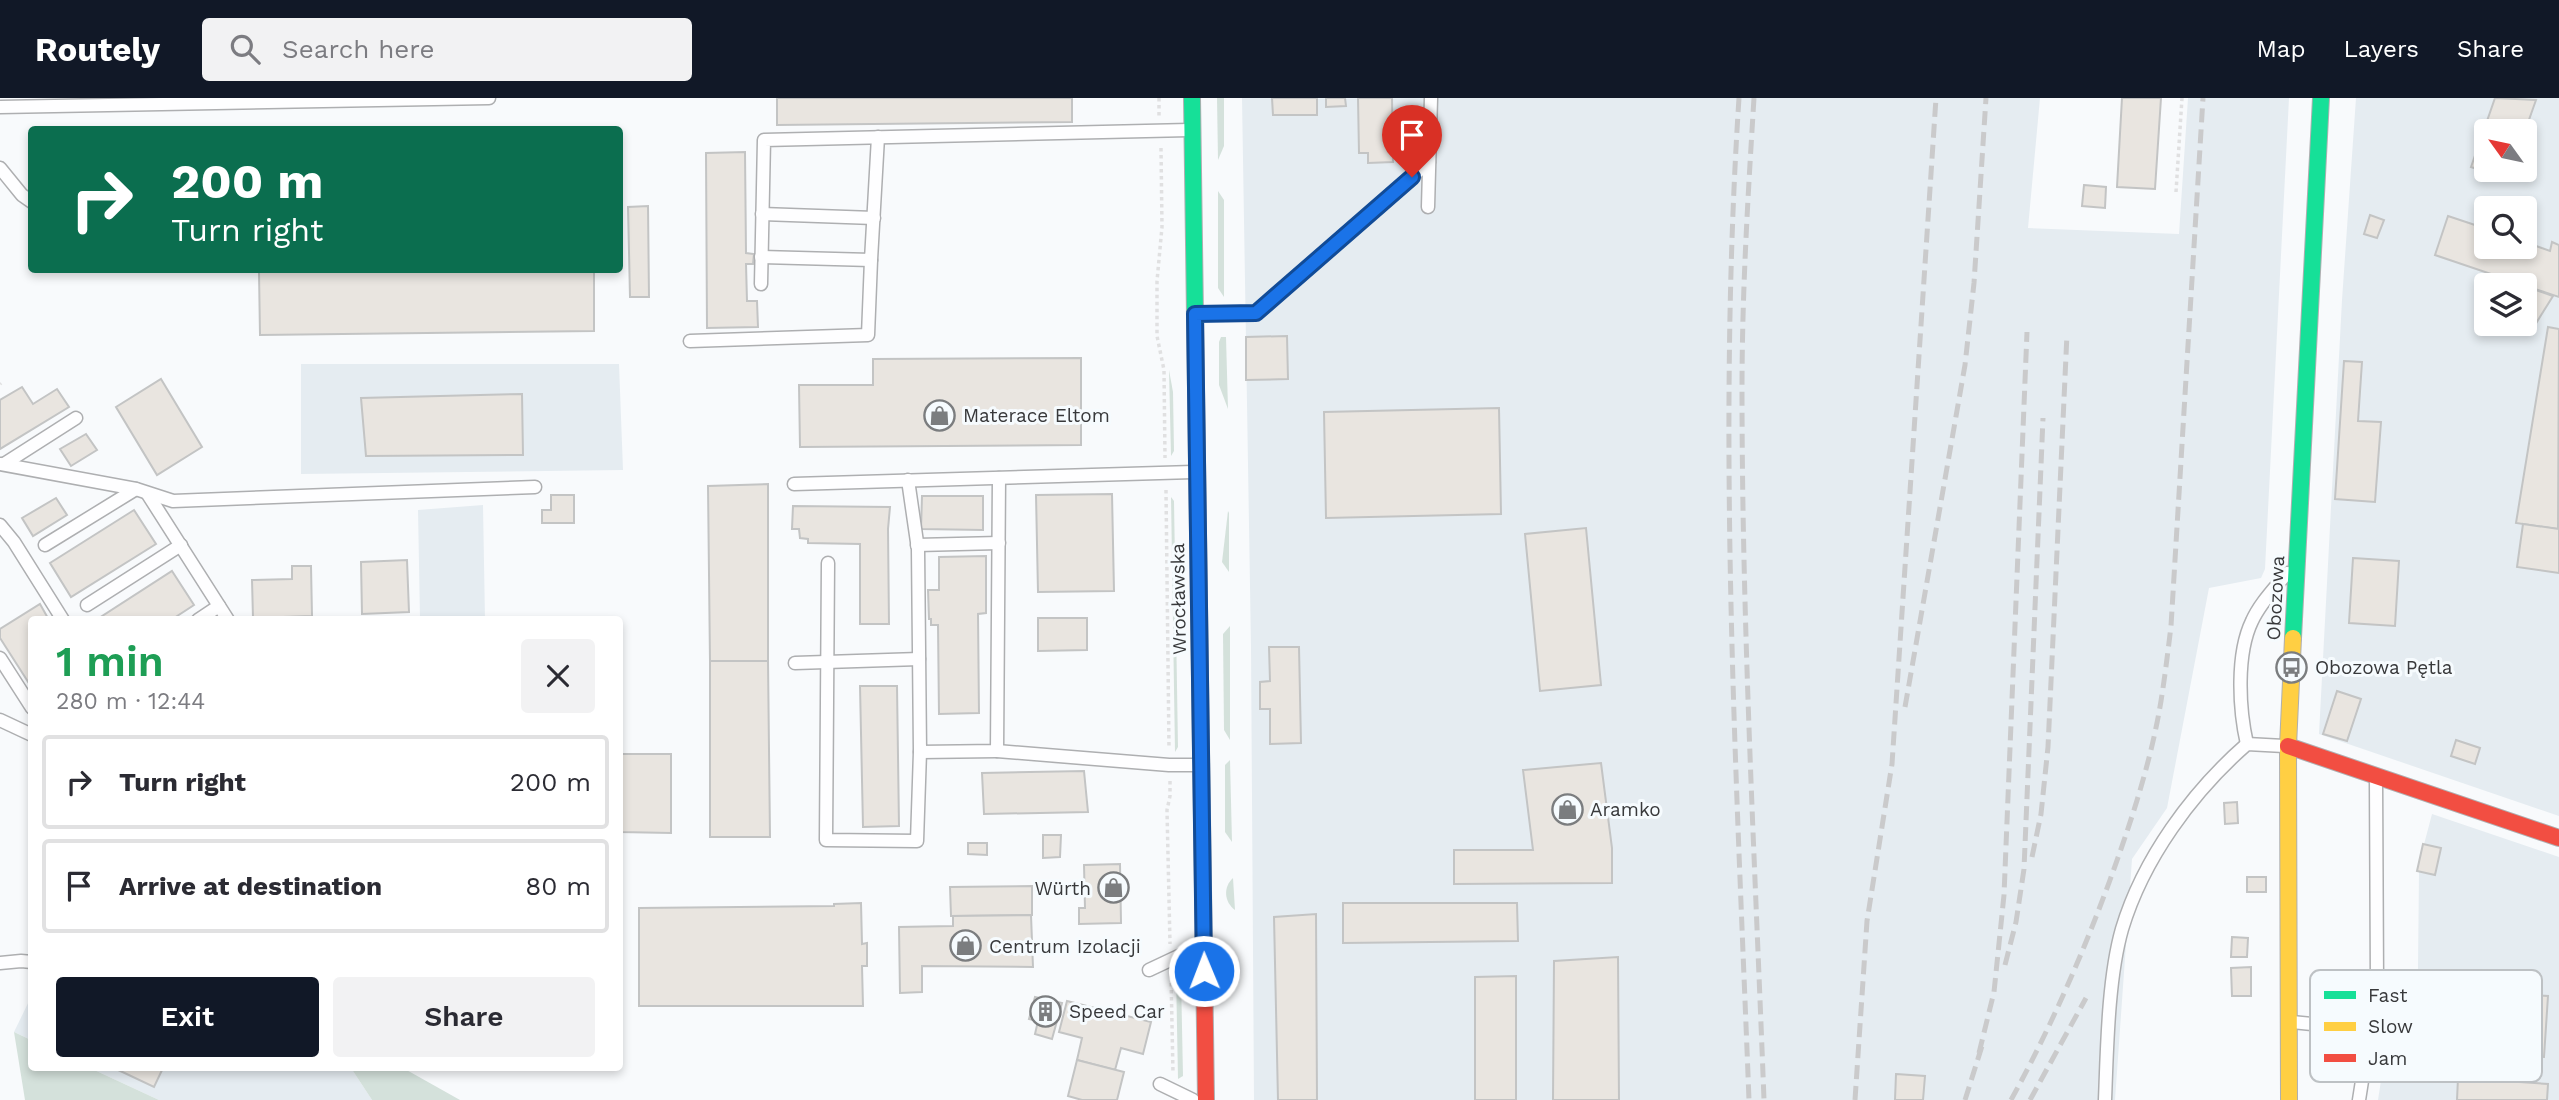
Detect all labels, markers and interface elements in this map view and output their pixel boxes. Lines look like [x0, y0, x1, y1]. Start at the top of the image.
search box [202, 18, 692, 81]
text: Routely [35, 30, 160, 69]
icon: search [226, 30, 264, 68]
text: Search here [282, 34, 434, 64]
text: Map [2257, 35, 2305, 63]
text: Layers [2343, 35, 2419, 63]
text: Share [2457, 35, 2524, 63]
pin [1382, 105, 1442, 177]
icon: arrive [1393, 116, 1431, 154]
north arrow [2474, 119, 2538, 182]
map controls [2474, 119, 2537, 336]
text: 200 m [171, 152, 323, 210]
icon: right [56, 154, 147, 245]
button: search [2474, 196, 2537, 259]
text: Turn right [171, 211, 323, 249]
button: layers [2474, 273, 2537, 336]
shop icon: Materace Eltom [923, 398, 957, 432]
place label: Materace Eltom [963, 404, 1110, 427]
street label: Wrocławska [1166, 543, 1191, 655]
street label: Obozowa [2262, 555, 2289, 641]
text: 1 min [56, 637, 164, 686]
button: close [521, 639, 595, 713]
bus stop icon: Obozowa Pętla [2275, 650, 2309, 684]
place label: Obozowa Pętla [2315, 656, 2453, 679]
text: 280 m · 12:44 [56, 688, 205, 715]
icon: right [60, 763, 98, 801]
text: Turn right [119, 767, 246, 797]
text: 200 m [510, 767, 591, 797]
shop icon: Aramko [1550, 792, 1584, 826]
place label: Aramko [1590, 798, 1661, 821]
icon: arrive [60, 867, 98, 905]
text: Arrive at destination [119, 871, 382, 901]
text: 80 m [525, 871, 591, 901]
shop icon: Würth [1097, 871, 1131, 905]
place label: Würth [1034, 877, 1091, 900]
shop icon: Centrum Izolacji [949, 929, 983, 963]
position arrow [1167, 934, 1241, 1008]
place label: Centrum Izolacji [989, 935, 1141, 958]
legend [2310, 970, 2542, 1082]
button: Exit [56, 977, 319, 1057]
button: Share [333, 977, 595, 1057]
text: Fast [2368, 984, 2407, 1007]
building icon: Speed Car [1029, 994, 1063, 1028]
place label: Speed Car [1069, 1000, 1165, 1023]
text: Slow [2368, 1015, 2413, 1038]
text: Jam [2368, 1047, 2407, 1070]

